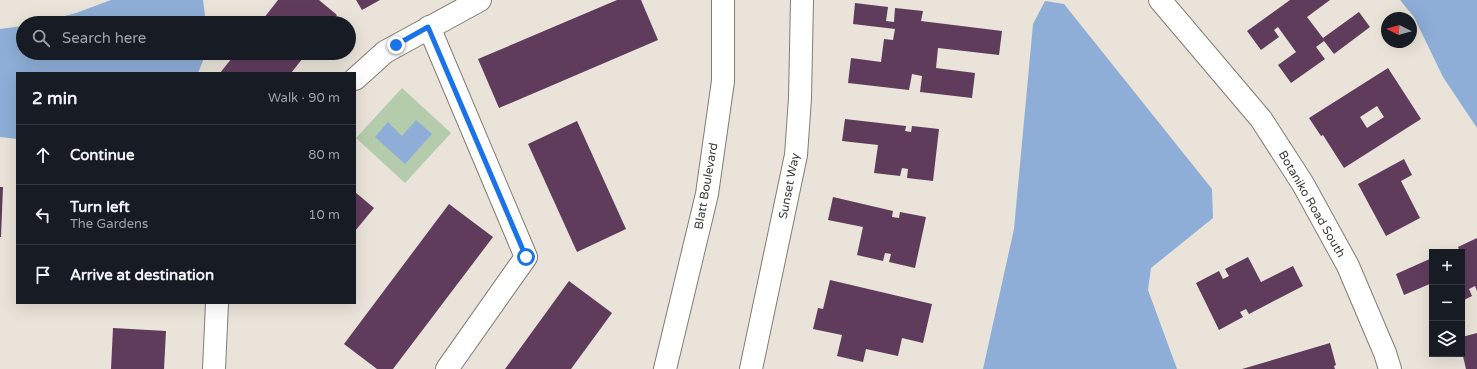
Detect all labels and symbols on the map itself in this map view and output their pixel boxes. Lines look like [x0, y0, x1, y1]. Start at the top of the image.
north arrow [1381, 12, 1417, 48]
route end [387, 36, 405, 54]
street label: Blatt Boulevard [691, 142, 721, 230]
street label: Botaniko Road South [1276, 148, 1348, 260]
street label: Sunset Way [776, 151, 802, 220]
route start [517, 248, 535, 266]

